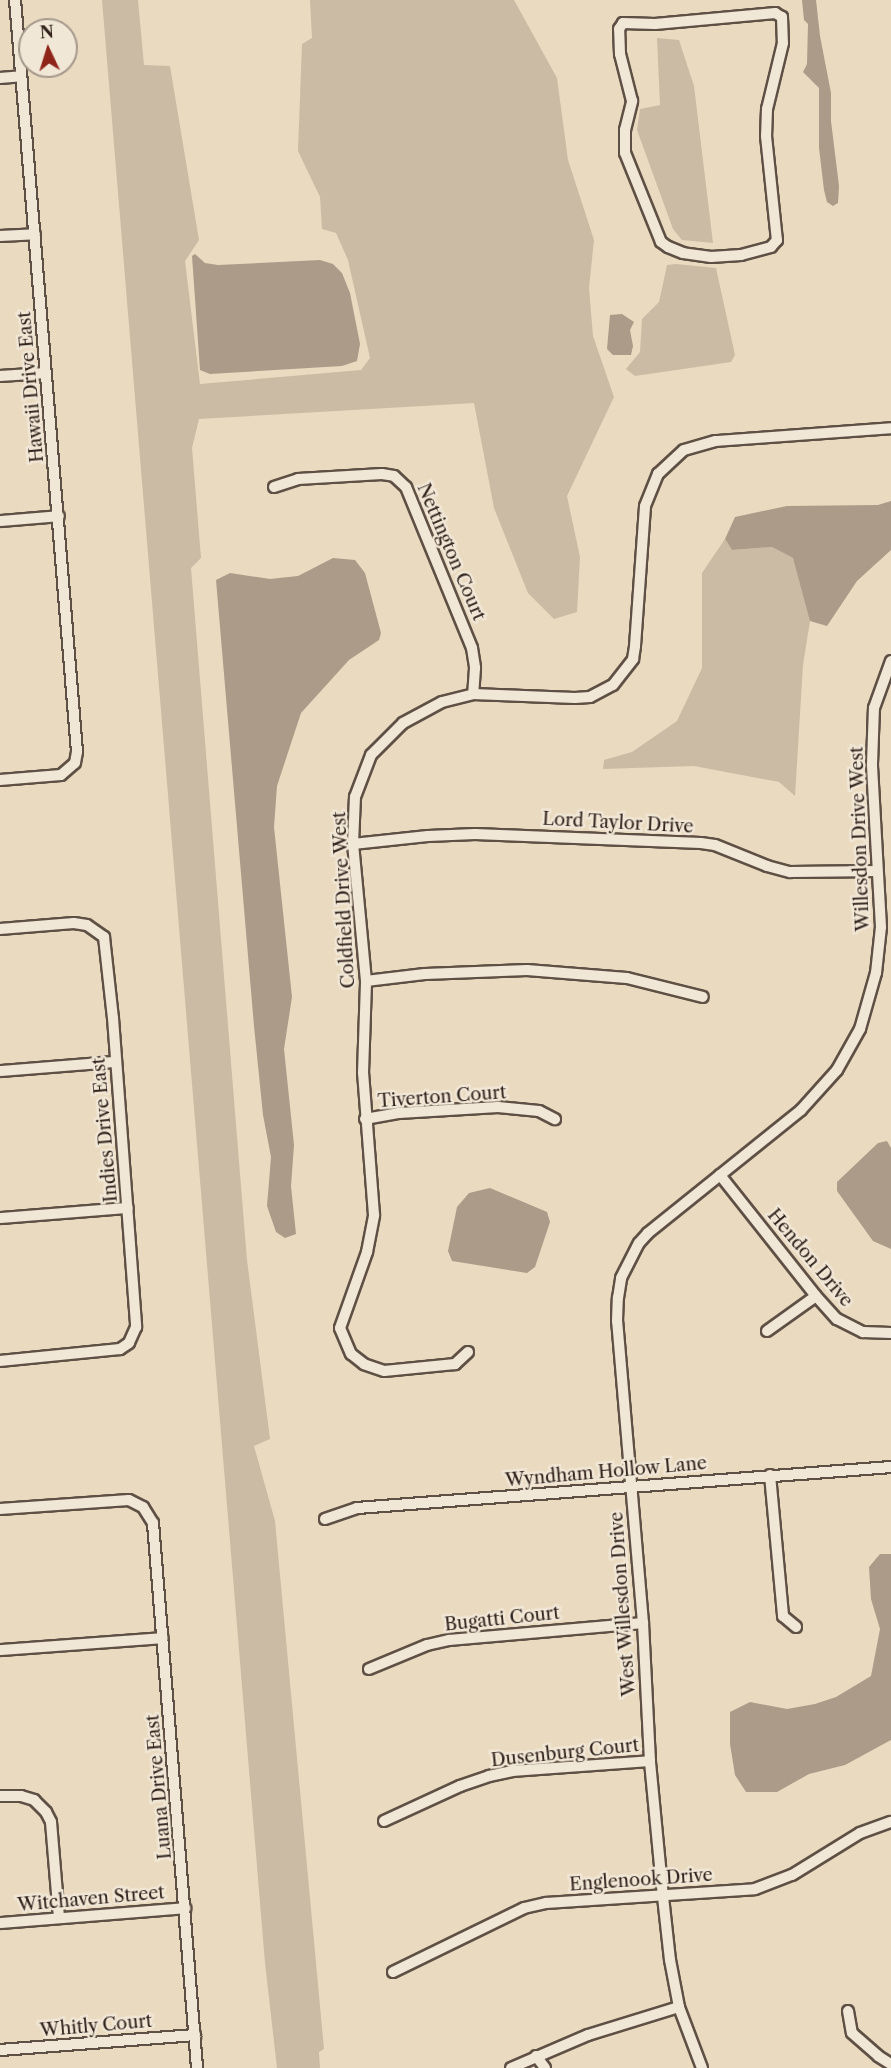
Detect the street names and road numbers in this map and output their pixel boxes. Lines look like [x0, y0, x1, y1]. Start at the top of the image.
street label: Hawaii Drive East [14, 311, 48, 463]
street label: Nettington Court [412, 480, 490, 624]
street label: Willesdon Drive West [846, 746, 874, 932]
street label: Lord Taylor Drive [541, 808, 695, 838]
street label: Coldfield Drive West [329, 811, 359, 989]
street label: Indies Drive East [88, 1057, 122, 1203]
street label: Tiverton Court [377, 1082, 507, 1112]
street label: Hendon Drive [763, 1205, 857, 1311]
street label: Wyndham Hollow Lane [504, 1452, 708, 1492]
street label: West Willesdon Drive [606, 1511, 640, 1697]
street label: Bugatti Court [443, 1602, 561, 1636]
street label: Luana Drive East [142, 1714, 176, 1860]
street label: Dusenburg Court [490, 1734, 640, 1772]
street label: Englenook Drive [568, 1864, 714, 1896]
street label: Witchaven Street [17, 1882, 165, 1916]
street label: Whitly Court [39, 2010, 153, 2042]

